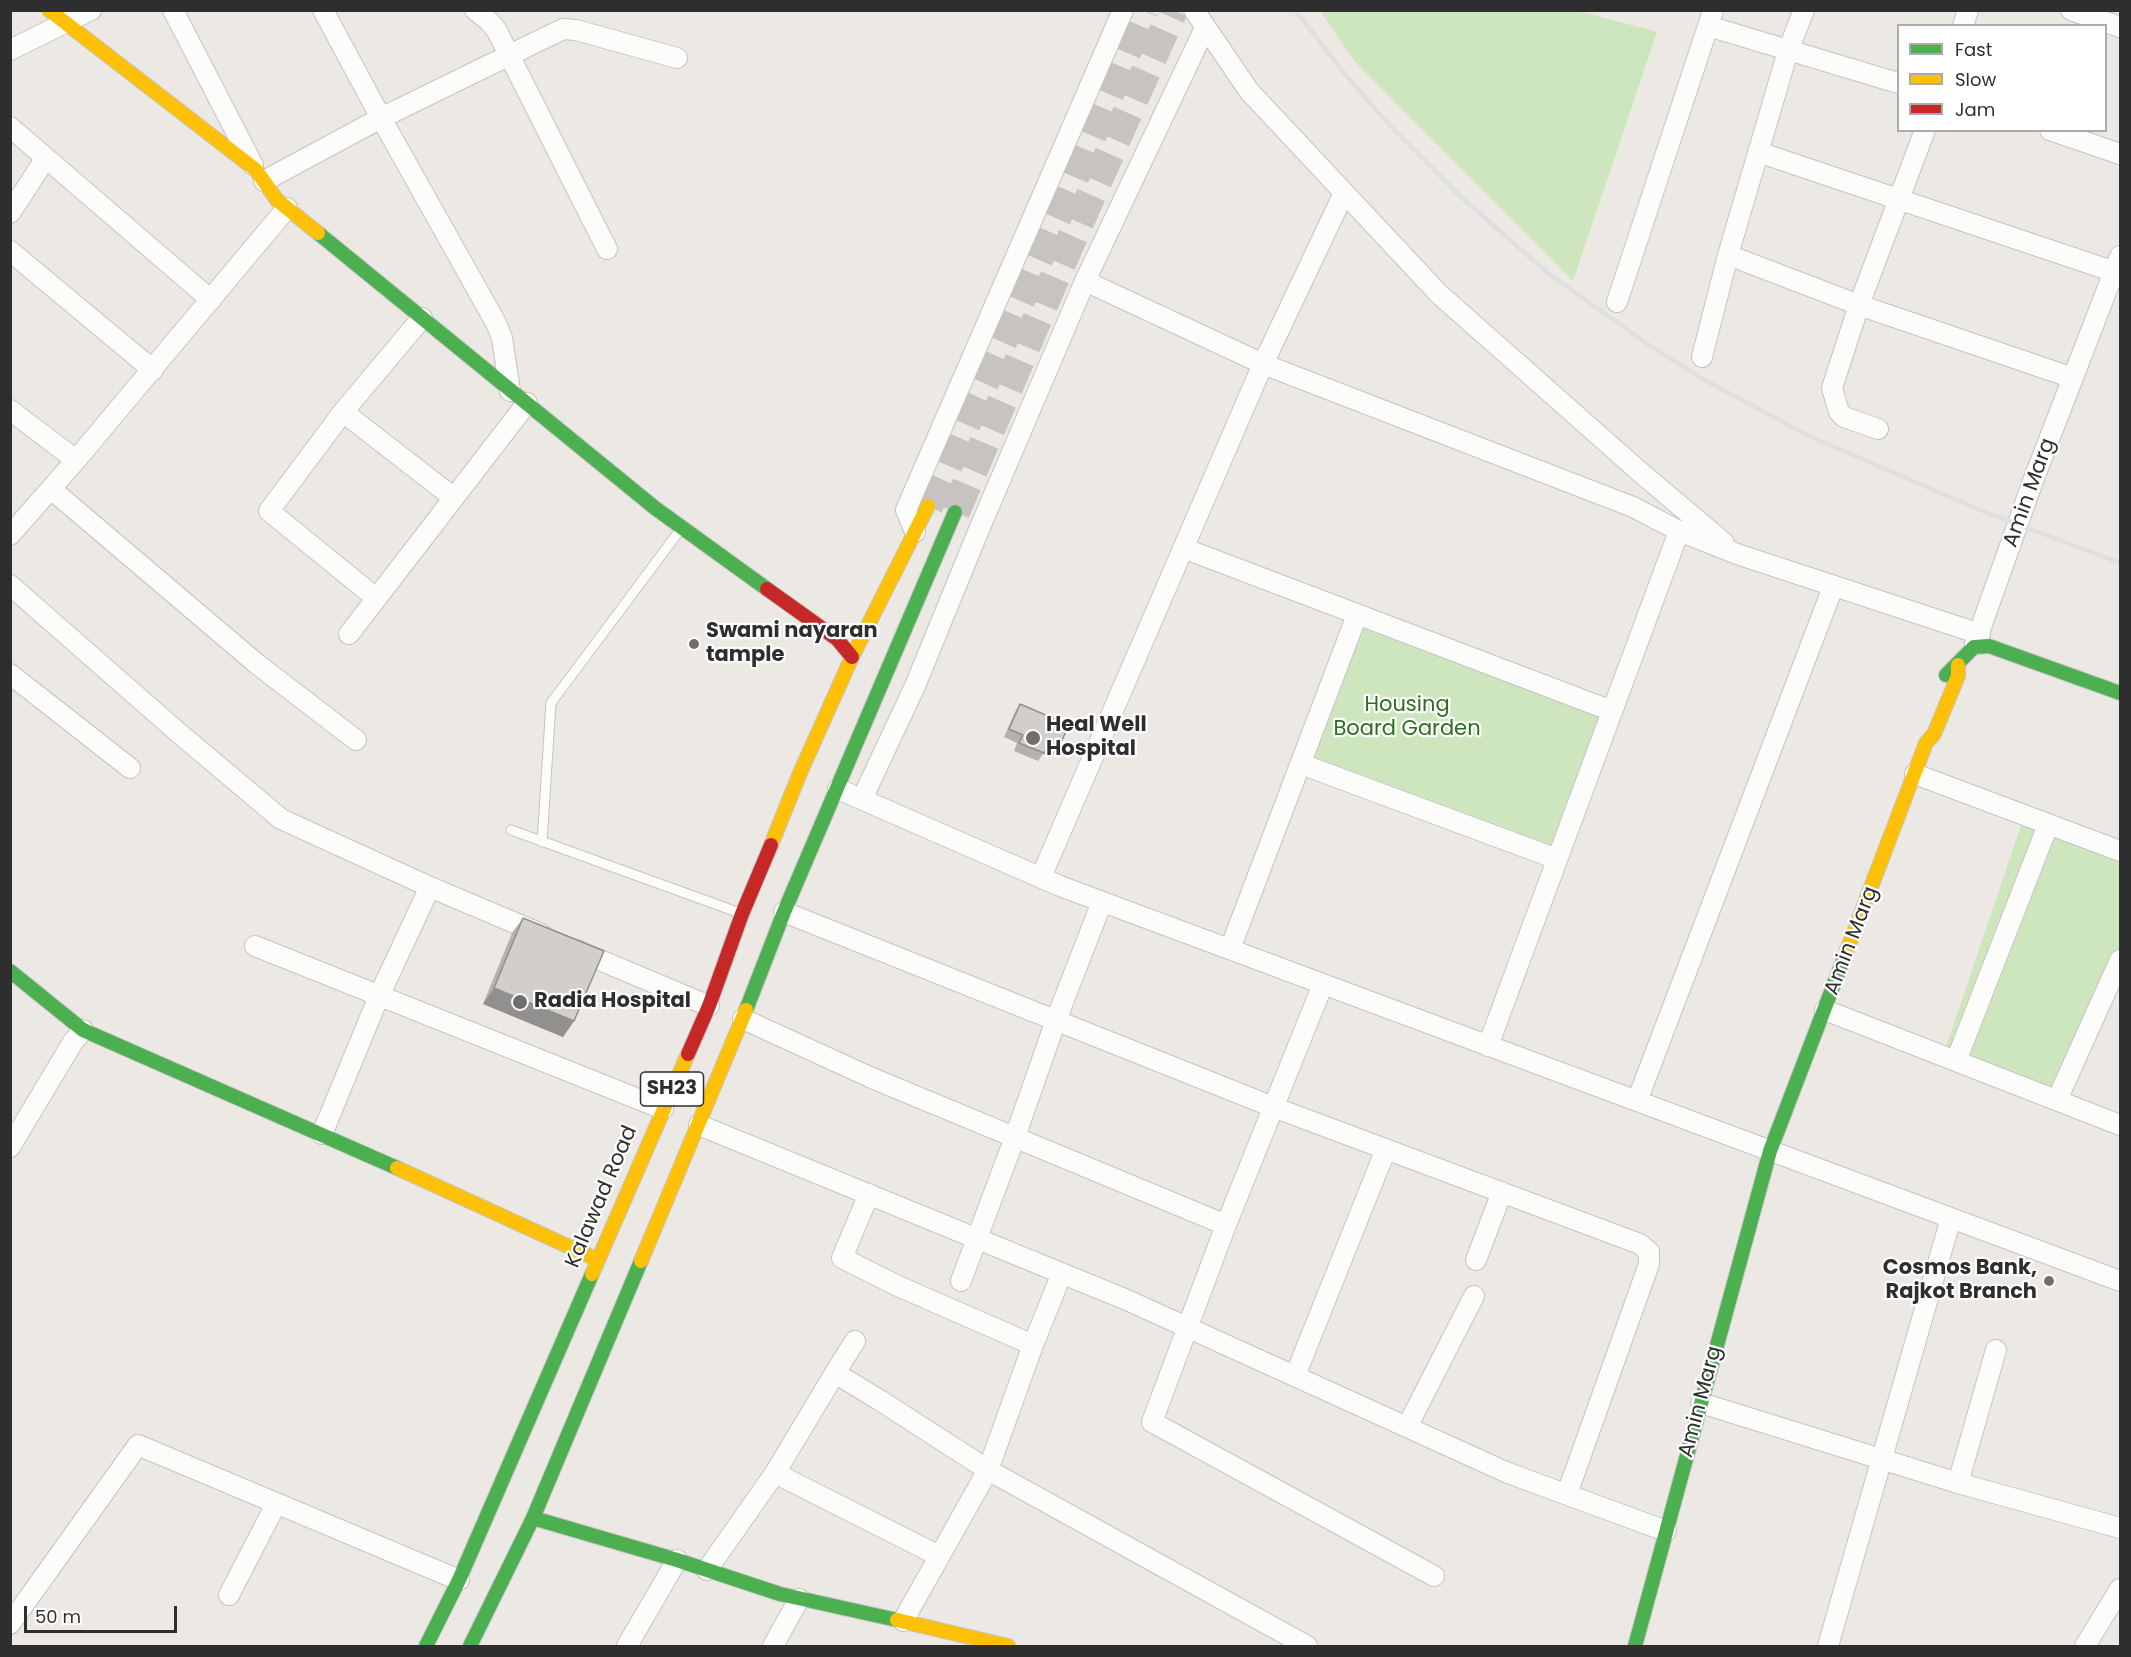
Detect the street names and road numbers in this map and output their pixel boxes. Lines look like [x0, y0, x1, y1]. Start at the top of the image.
street label: Amin Marg [1999, 435, 2061, 551]
street label: Amin Marg [1820, 883, 1884, 999]
road number: SH23 [640, 1072, 704, 1106]
street label: Kalawad Road [561, 1122, 643, 1272]
street label: Amin Marg [1674, 1344, 1728, 1460]

